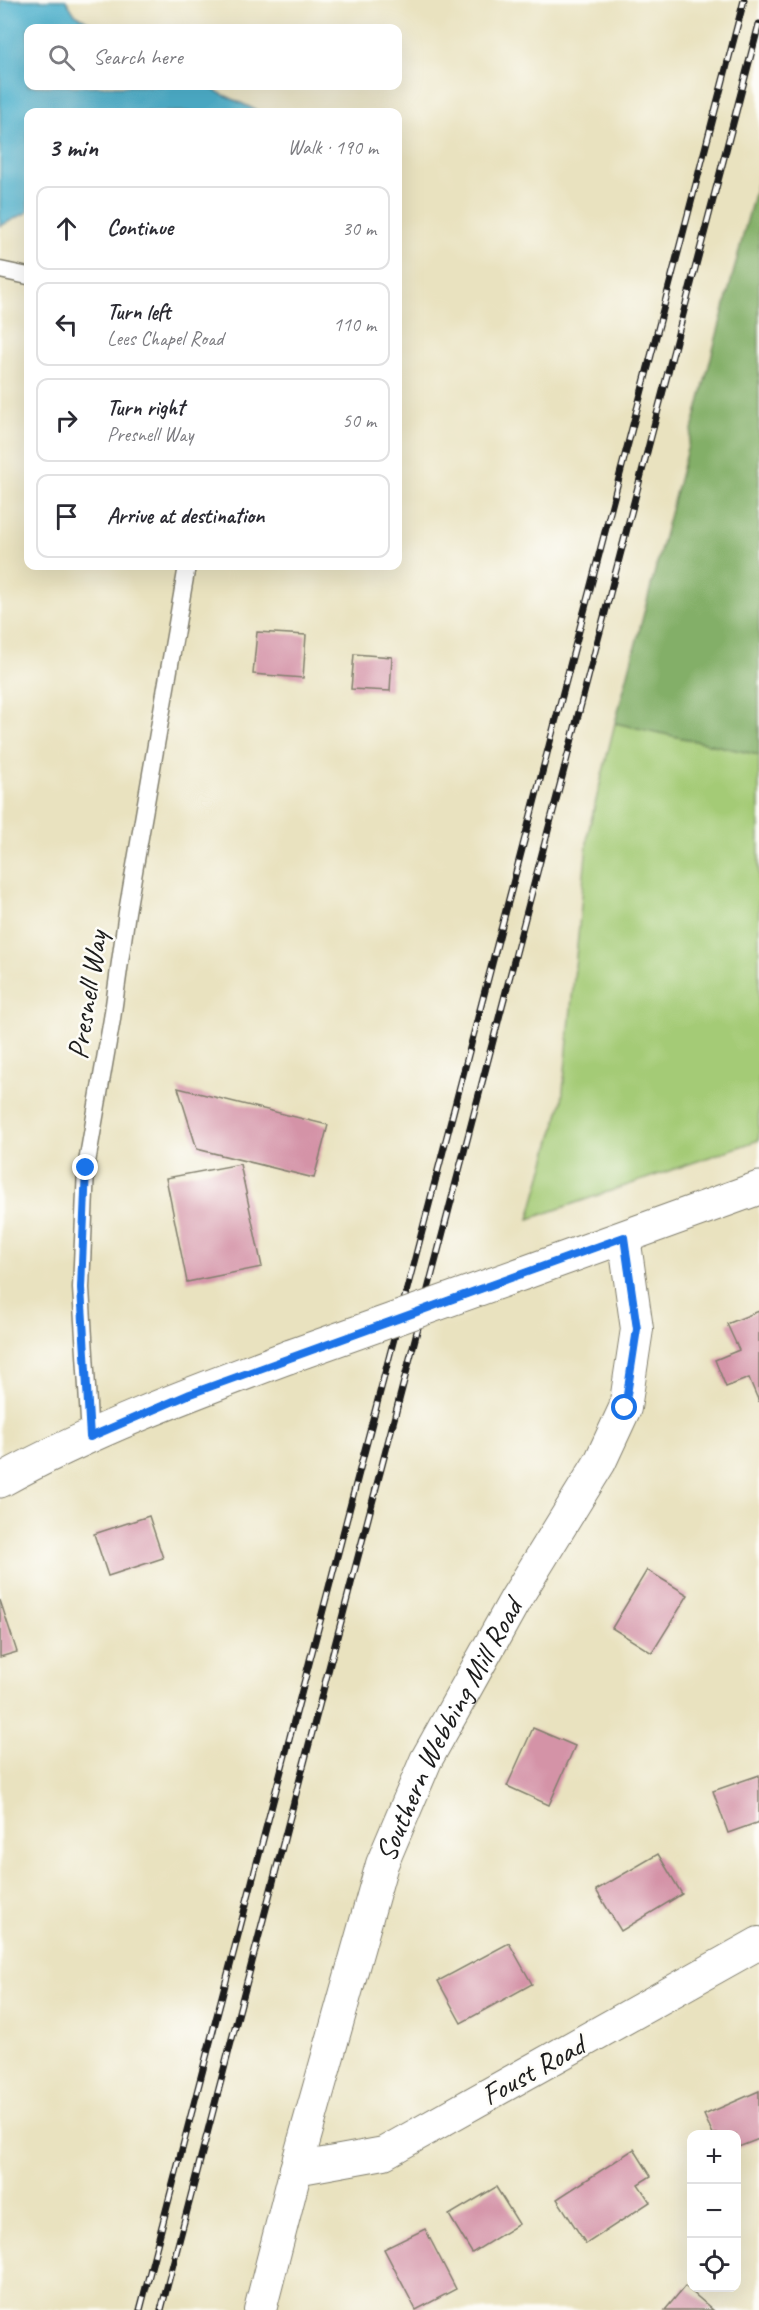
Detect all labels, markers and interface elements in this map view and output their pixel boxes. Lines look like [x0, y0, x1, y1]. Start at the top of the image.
search box [24, 24, 402, 90]
icon: search [45, 41, 78, 74]
text: Search here [93, 43, 183, 71]
text: 3 min [48, 131, 98, 164]
text: Walk · 190 m [288, 135, 378, 160]
icon: ahead [50, 212, 83, 245]
text: Continue [107, 214, 173, 242]
text: 30 m [342, 216, 376, 241]
text: Turn left [107, 298, 171, 326]
icon: left [50, 308, 83, 341]
text: 110 m [333, 312, 376, 337]
text: Lees Chapel Road [107, 326, 223, 351]
text: Turn right [107, 394, 184, 422]
icon: right [50, 404, 83, 437]
text: 50 m [342, 408, 376, 433]
text: Presnell Way [107, 422, 193, 447]
icon: arrive [50, 500, 83, 533]
text: Arrive at destination [107, 502, 264, 530]
street label: Presnell Way [58, 925, 116, 1062]
route end [72, 1154, 98, 1180]
route start [611, 1394, 637, 1420]
street label: Southern Webbing Mill Road [366, 1588, 533, 1867]
street label: Foust Road [475, 2024, 595, 2114]
map controls [687, 2130, 741, 2292]
button: + [687, 2130, 741, 2184]
button: − [687, 2184, 741, 2238]
button: locate [687, 2238, 741, 2292]

